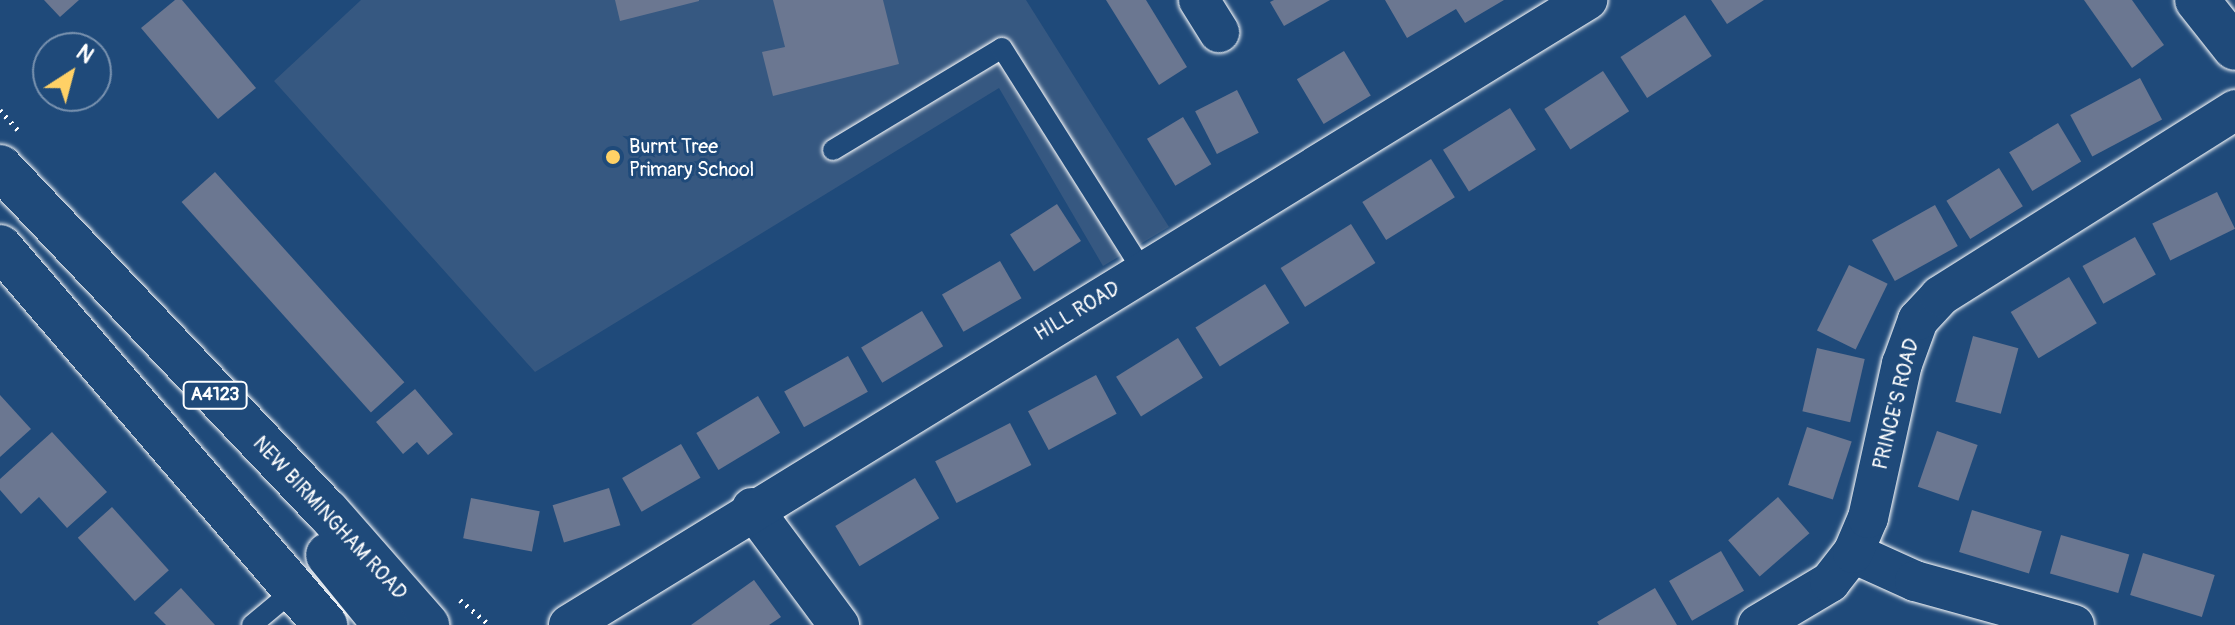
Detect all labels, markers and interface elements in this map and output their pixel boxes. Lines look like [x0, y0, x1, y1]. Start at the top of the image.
north arrow [32, 32, 112, 112]
text: N [71, 39, 99, 70]
place label: Burnt Tree Primary School [629, 134, 754, 181]
marker: Burnt Tree Primary School [604, 148, 622, 166]
street label: HILL ROAD [1030, 276, 1124, 346]
street label: PRINCE'S ROAD [1868, 336, 1924, 472]
road number: A4123 [181, 381, 249, 409]
street label: NEW BIRMINGHAM ROAD [248, 431, 412, 605]

